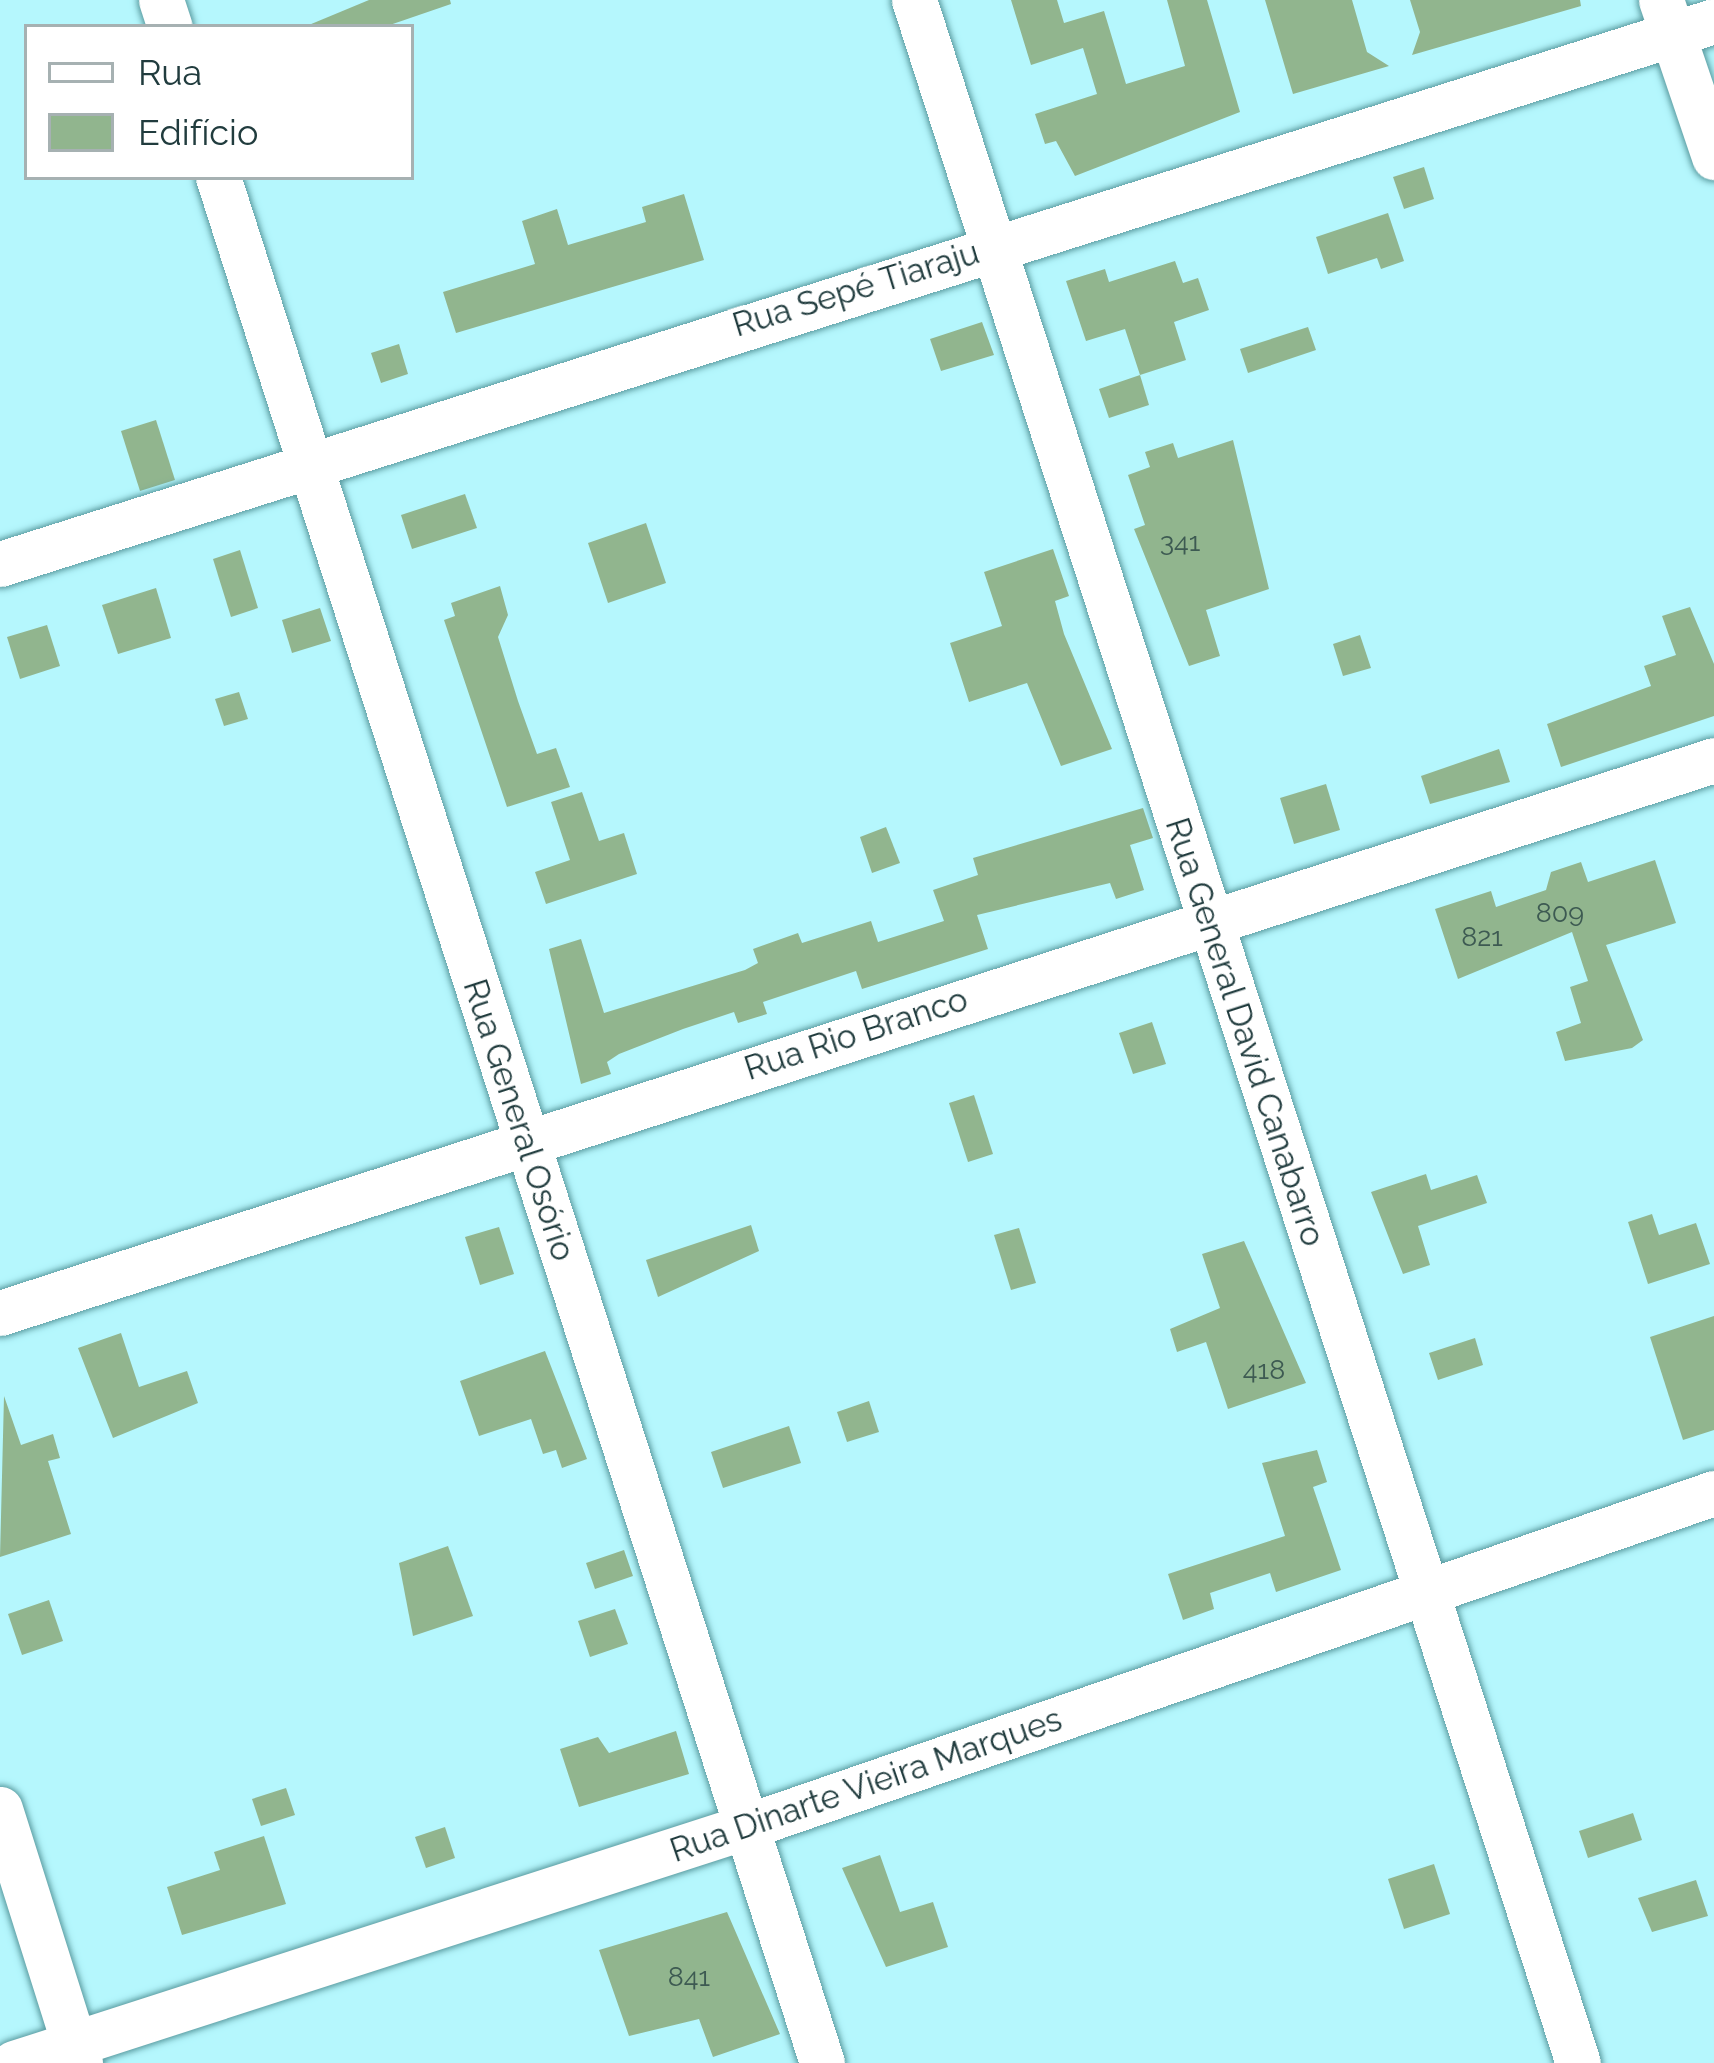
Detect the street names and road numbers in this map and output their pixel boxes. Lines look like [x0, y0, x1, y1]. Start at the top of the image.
street label: Rua Sepé Tiaraju [727, 233, 985, 345]
street label: Rua General David Canabarro [1157, 812, 1333, 1252]
street label: Rua General Osório [455, 974, 583, 1266]
street label: Rua Rio Branco [739, 979, 973, 1089]
street label: Rua Dinarte Vieira Marques [664, 1699, 1068, 1871]

